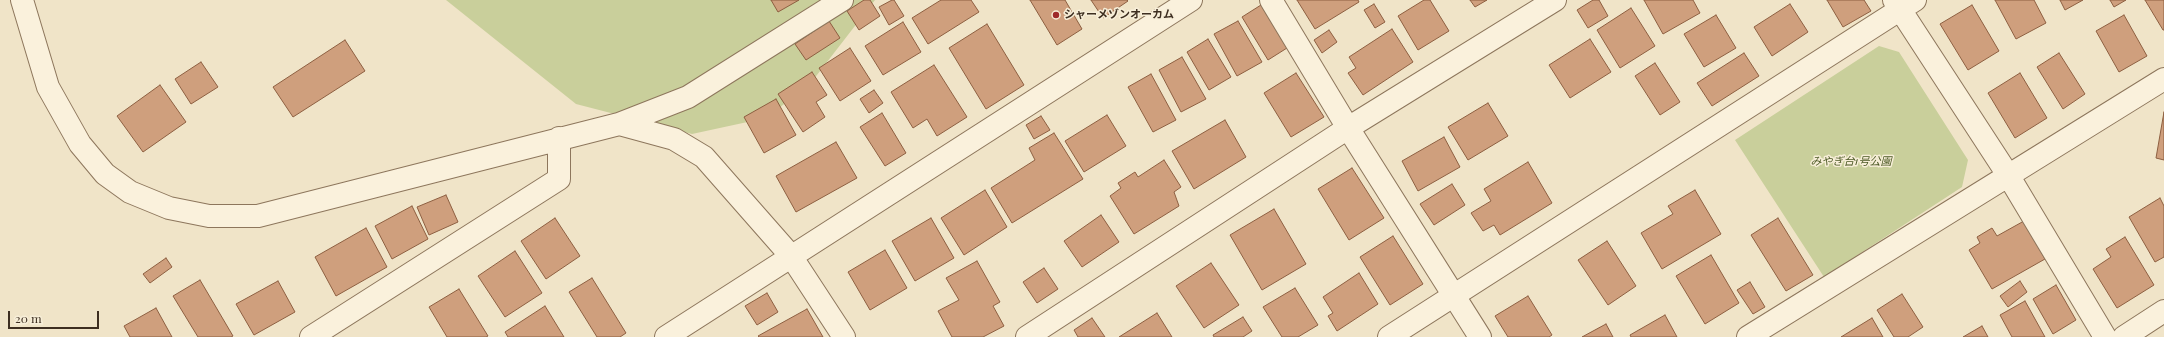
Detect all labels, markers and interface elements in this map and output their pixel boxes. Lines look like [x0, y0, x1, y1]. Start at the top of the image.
place label: シャーメゾンオーカム [1064, 8, 1174, 22]
marker: シャーメゾンオーカム [1051, 10, 1061, 20]
park label: みやぎ台1号公園 [1811, 155, 1891, 169]
scale bar [10, 303, 101, 329]
text: 20 m [15, 310, 42, 326]

